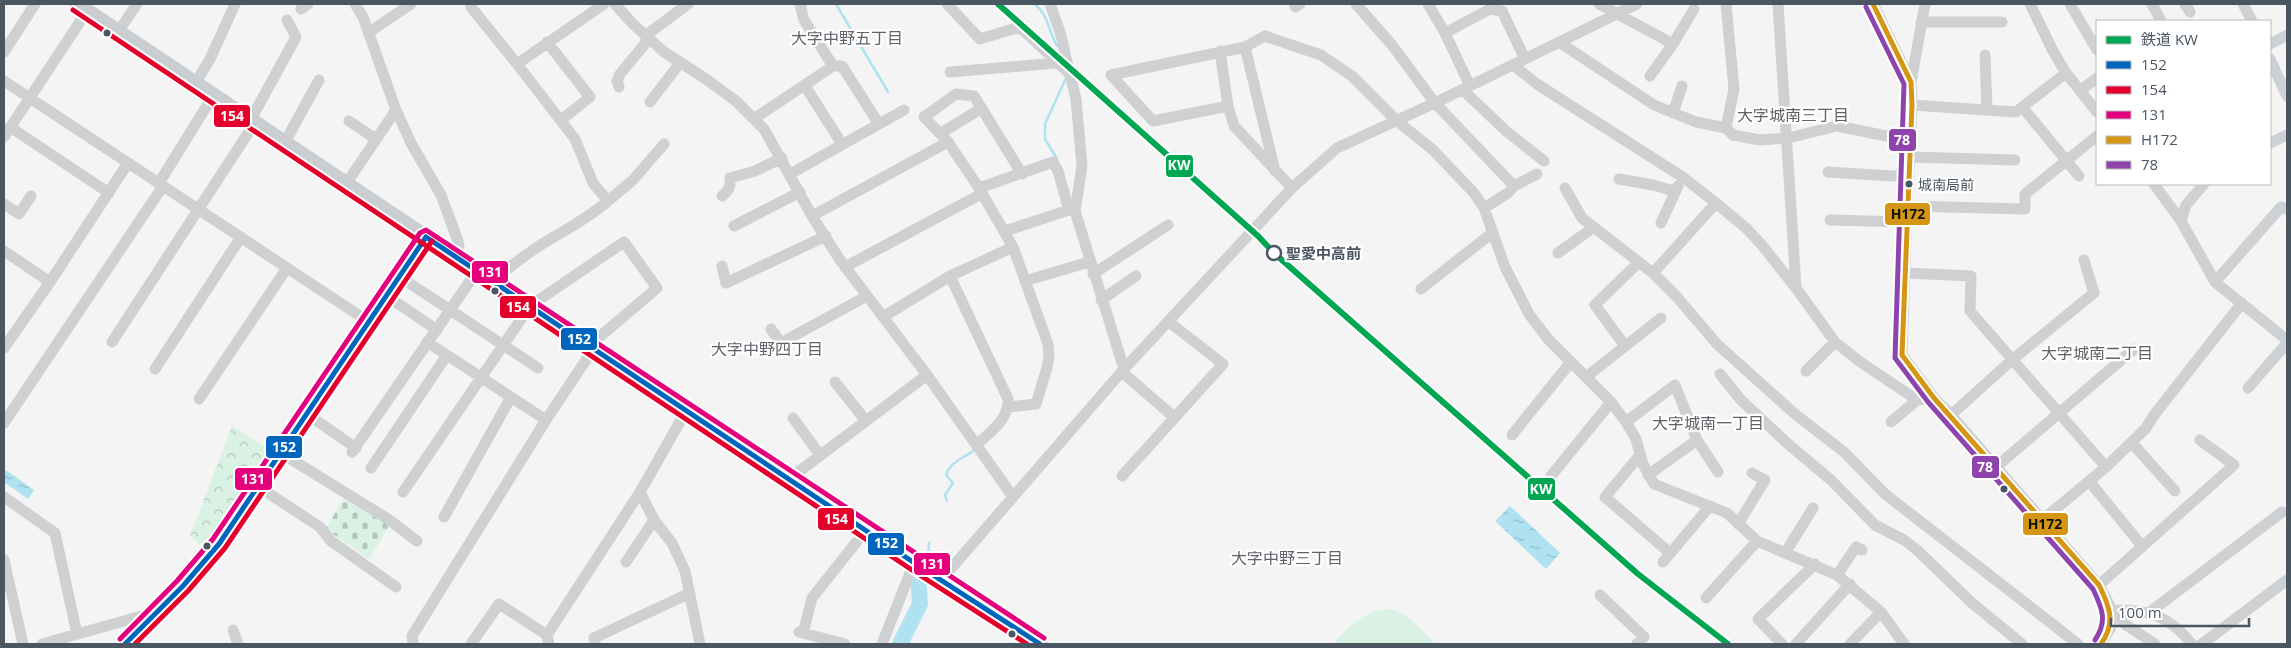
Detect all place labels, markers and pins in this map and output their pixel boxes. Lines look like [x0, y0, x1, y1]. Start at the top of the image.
unlabelled marker [102, 28, 112, 38]
place label: 城南局前 [1918, 175, 1974, 194]
marker: 城南局前 [1904, 179, 1914, 189]
place label: 聖愛中高前 [1286, 243, 1361, 263]
marker: 聖愛中高前 [1266, 245, 1282, 261]
unlabelled marker [490, 286, 500, 296]
unlabelled marker [1999, 484, 2009, 494]
unlabelled marker [202, 541, 212, 551]
unlabelled marker [1007, 629, 1017, 639]

